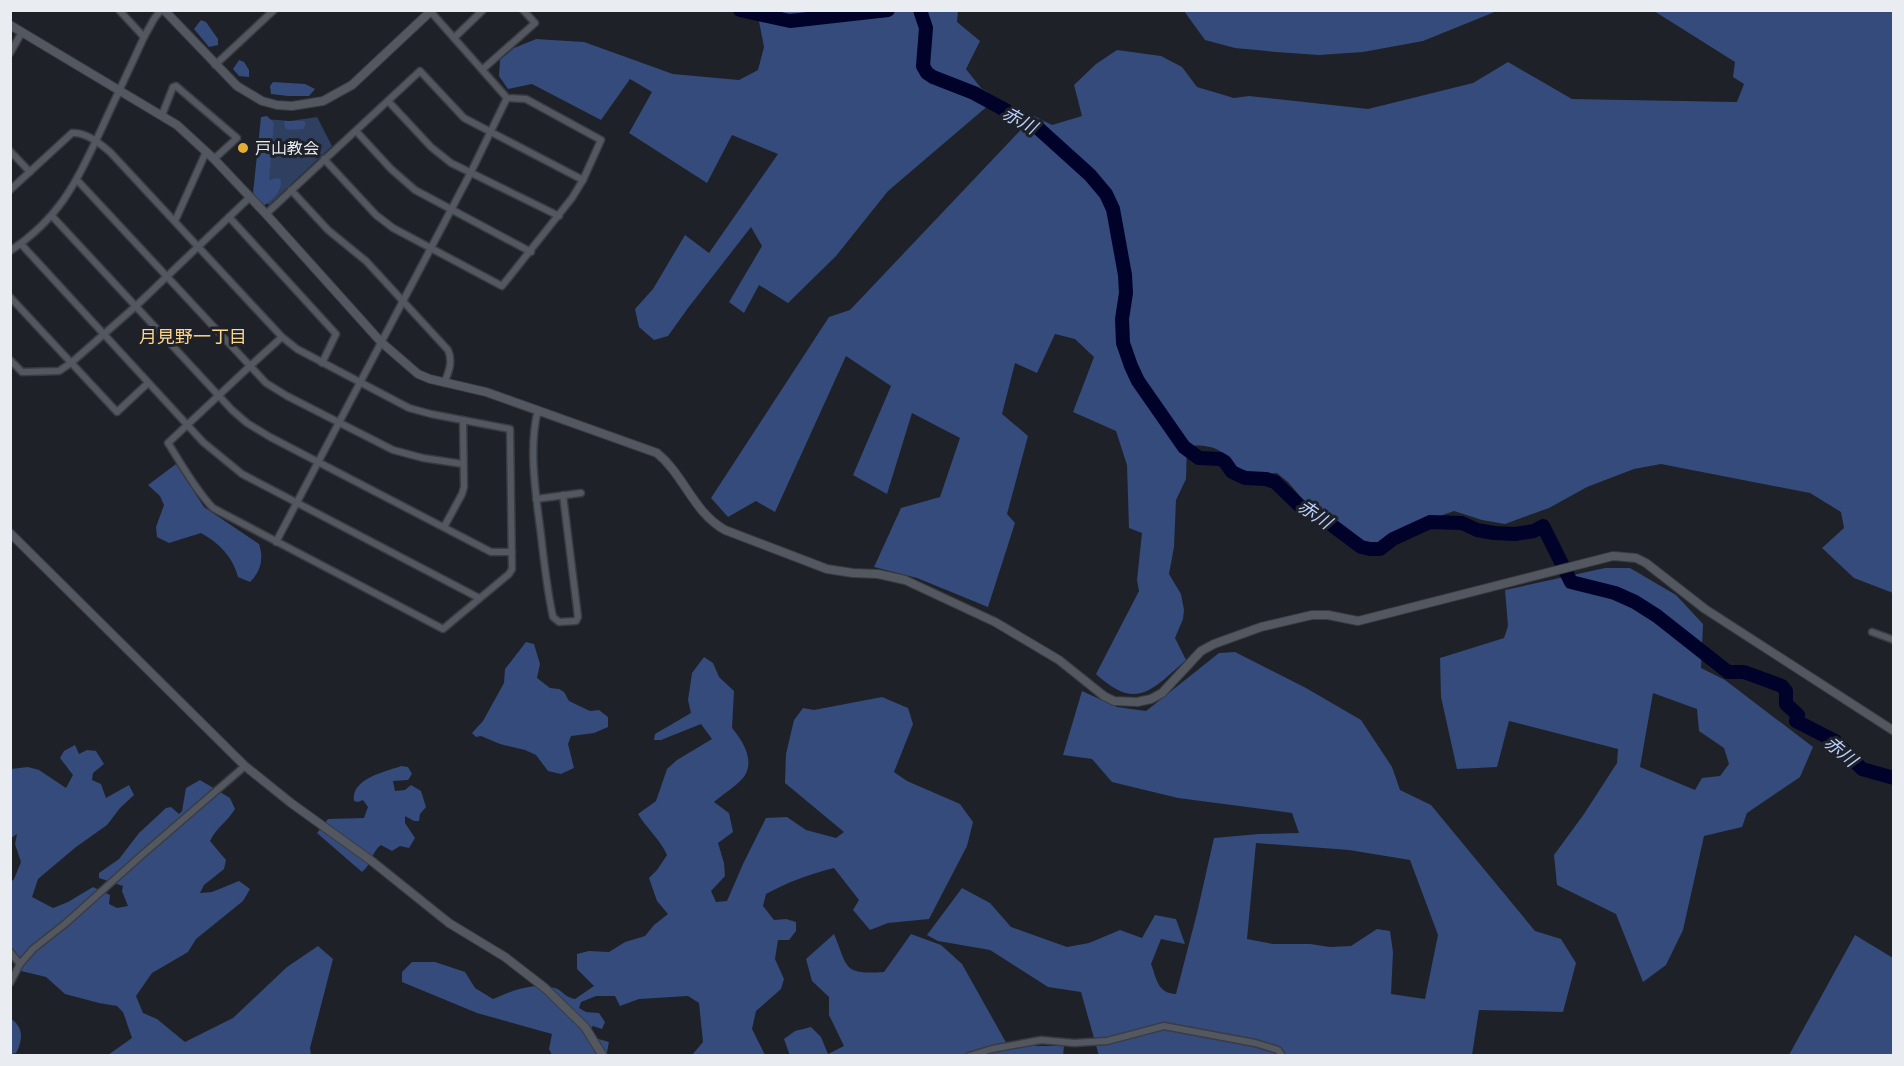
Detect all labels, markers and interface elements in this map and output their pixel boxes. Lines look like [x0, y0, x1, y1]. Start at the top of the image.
water label: 赤川 [999, 102, 1043, 139]
place label: 戸山教会 [255, 139, 319, 158]
marker: 戸山教会 [236, 141, 250, 155]
district label: 月見野一丁目 [139, 326, 247, 347]
water label: 赤川 [1294, 495, 1337, 534]
water label: 赤川 [1820, 731, 1863, 772]

